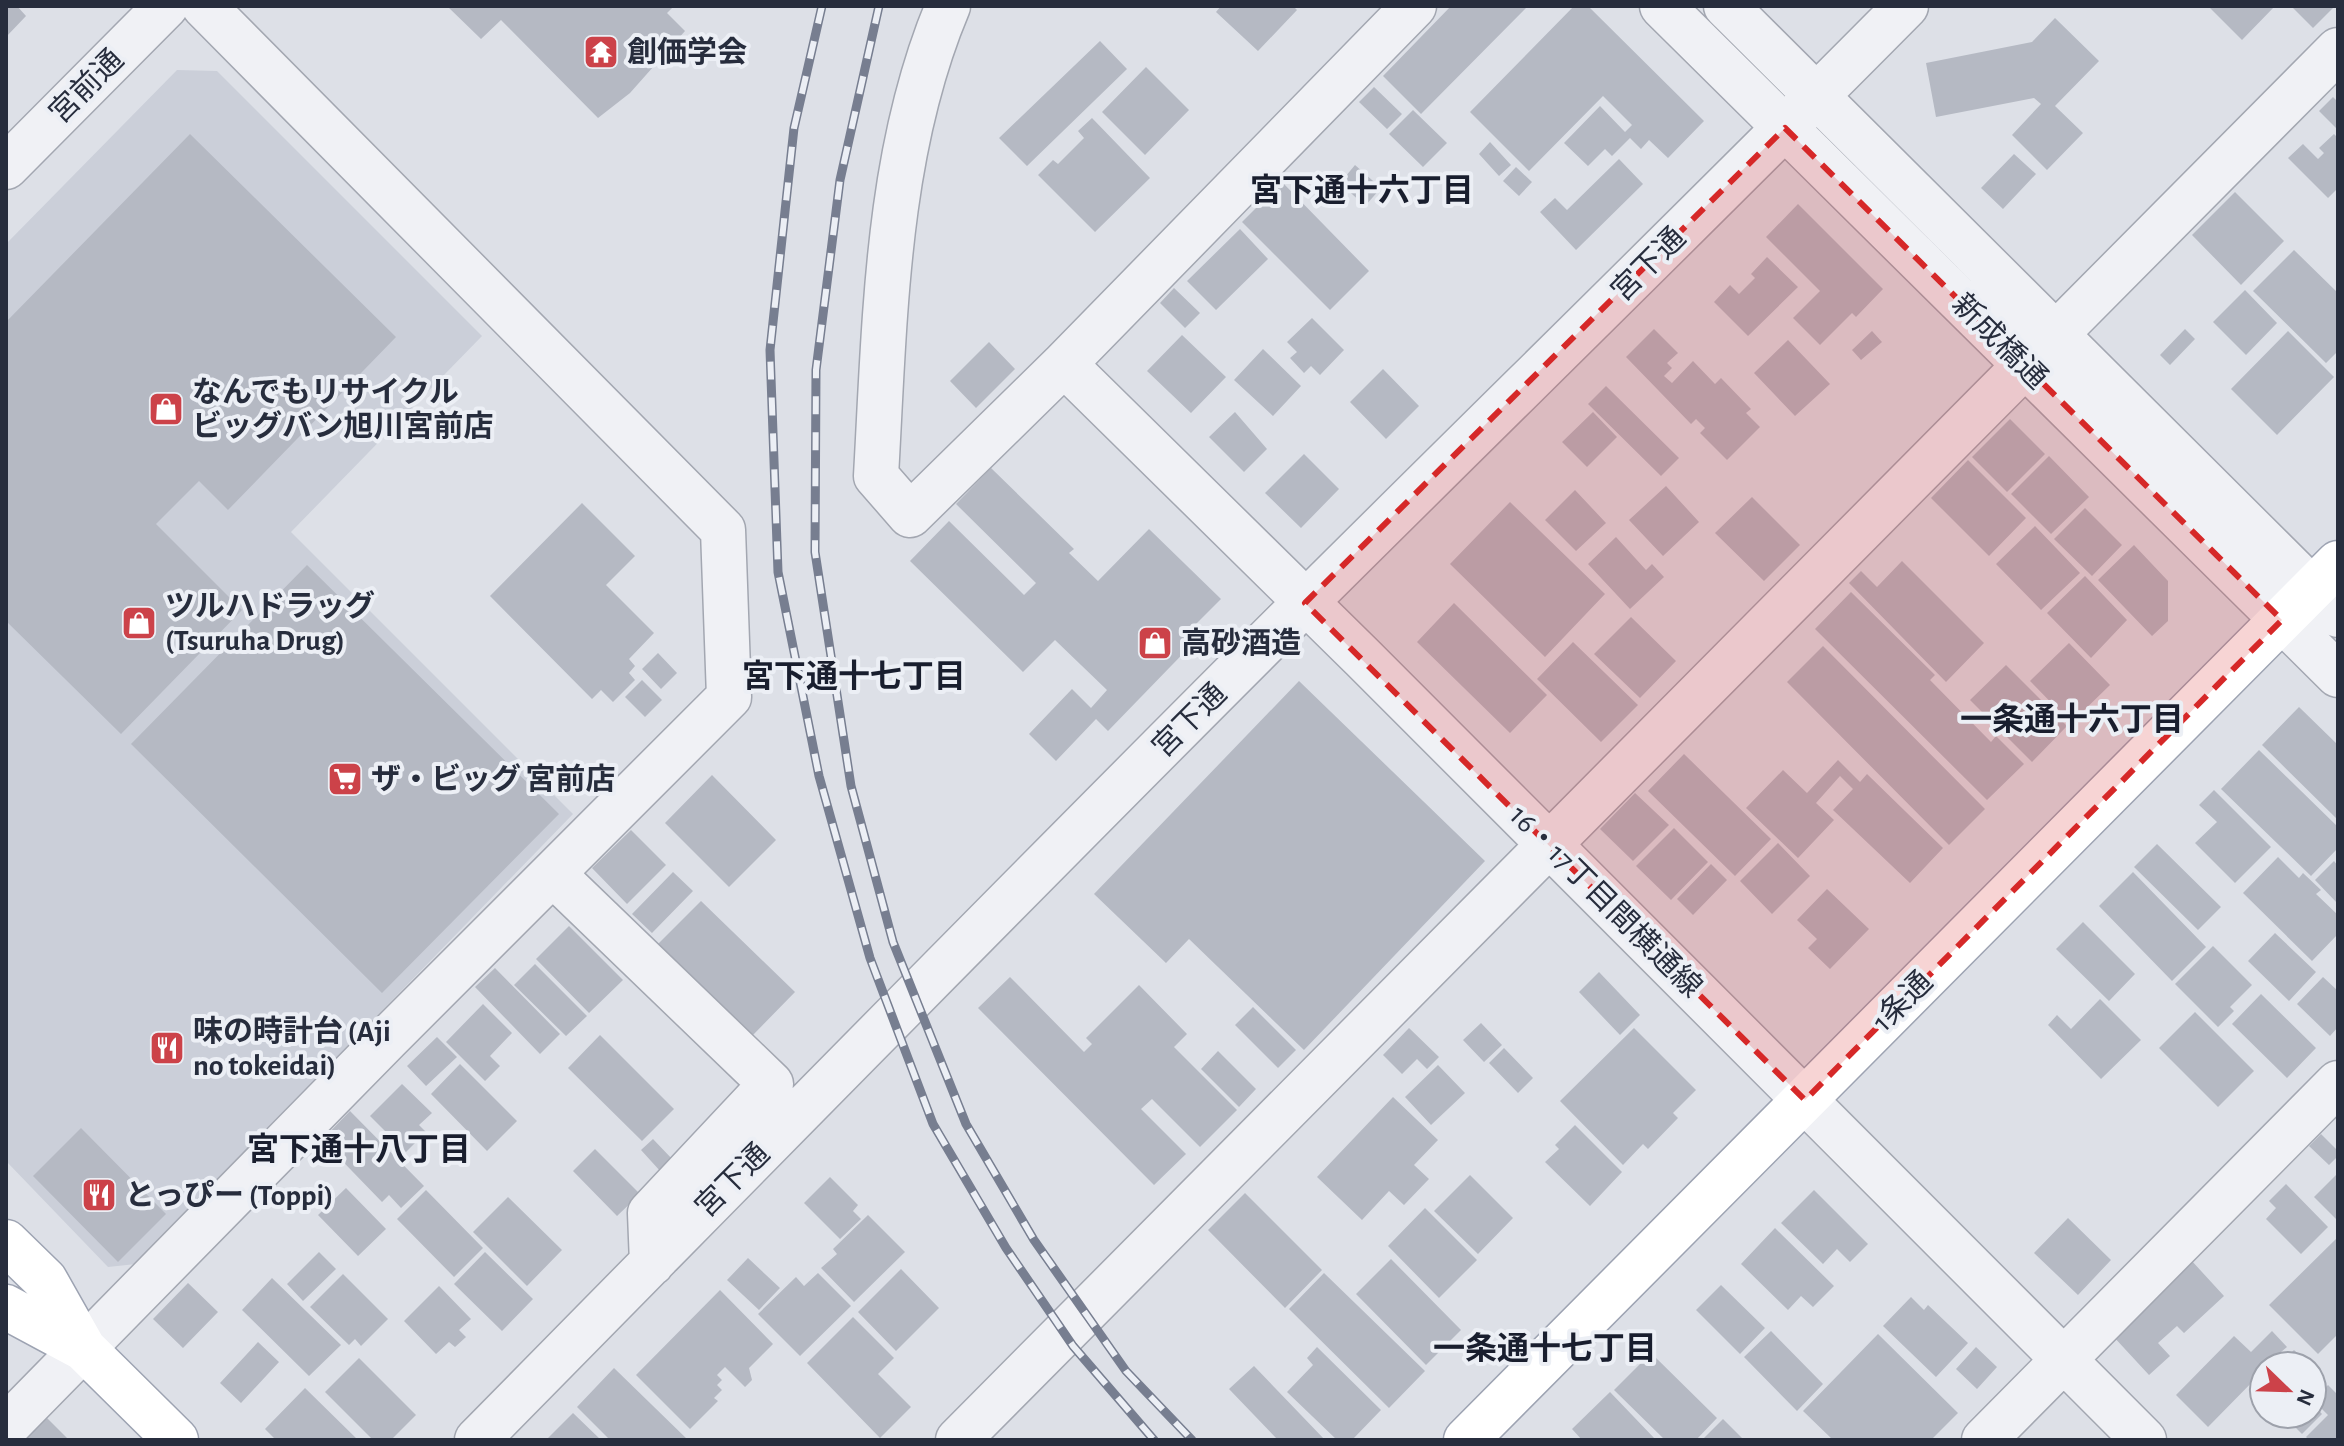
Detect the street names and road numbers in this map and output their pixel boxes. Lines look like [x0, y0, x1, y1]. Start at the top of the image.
street label: 宮前通 [43, 43, 129, 129]
street label: 宮下通 [1605, 221, 1691, 307]
street label: 新成橋通 [1946, 287, 2054, 395]
street label: 宮下通 [1146, 677, 1232, 763]
street label: 16・17丁目間横通線 [1504, 799, 1708, 1003]
street label: 1条通 [1866, 965, 1938, 1037]
street label: 宮下通 [689, 1137, 775, 1223]

